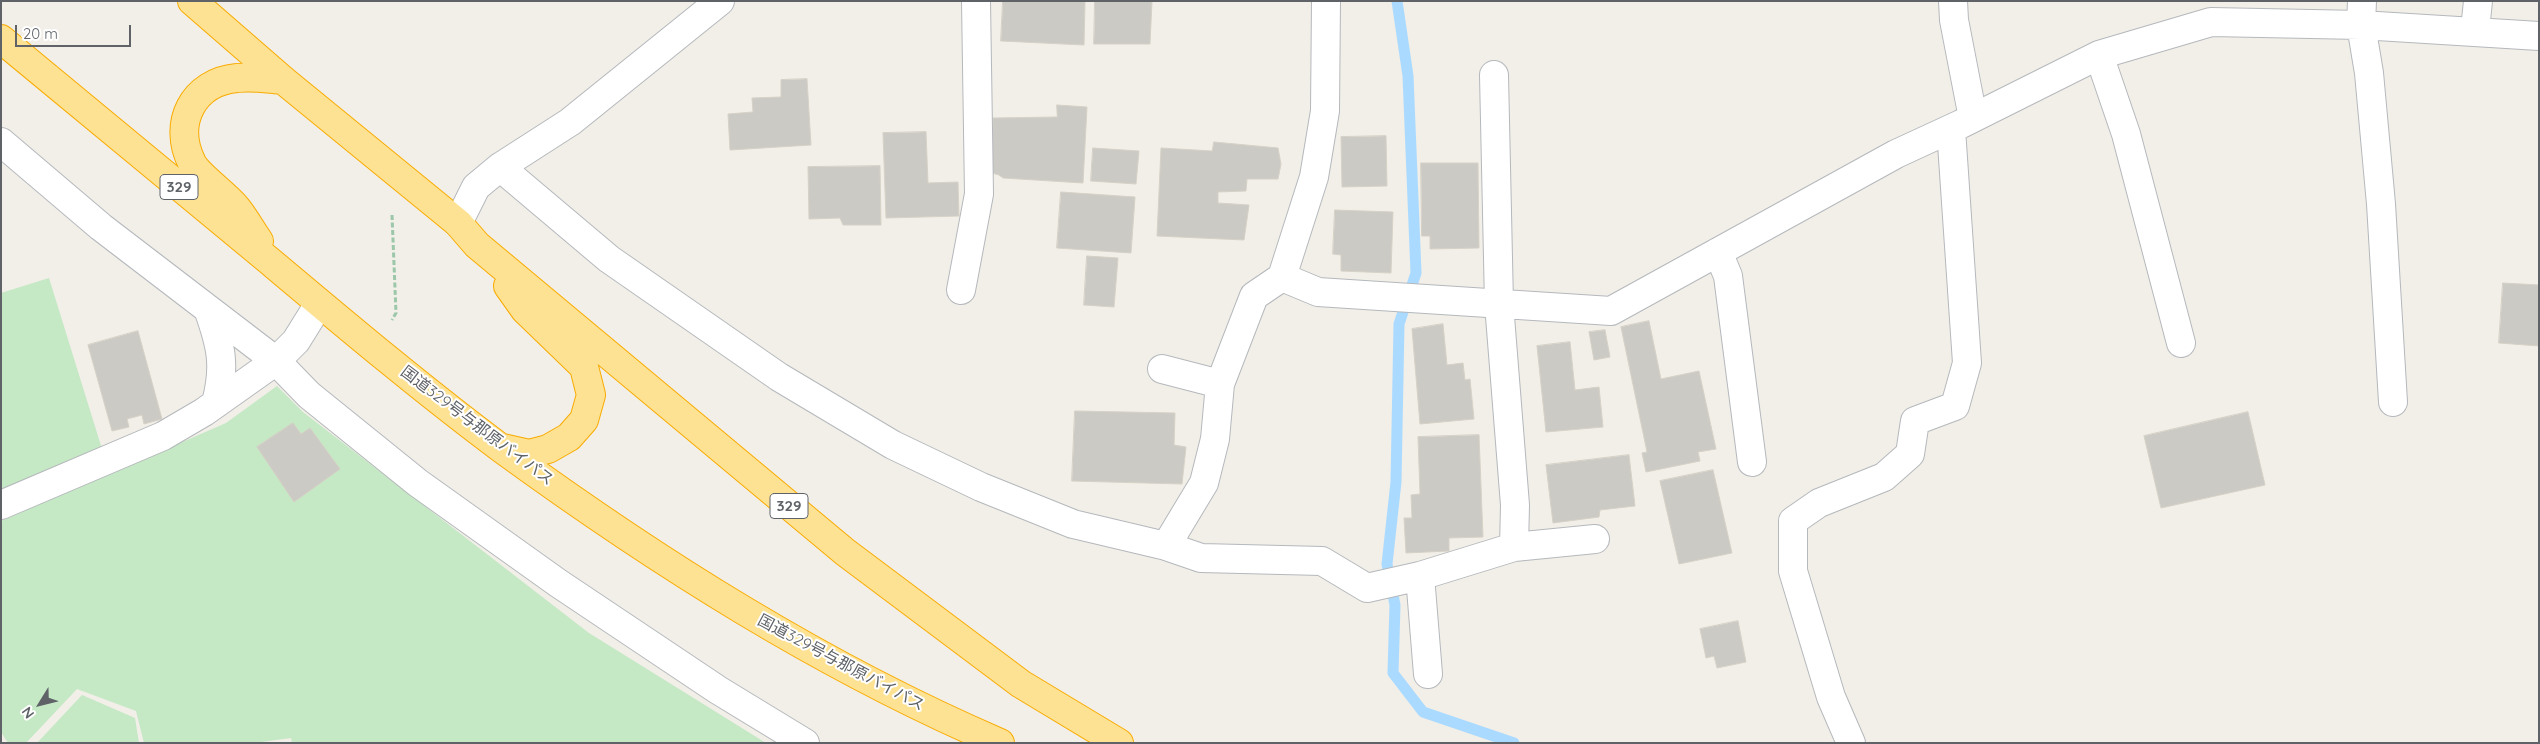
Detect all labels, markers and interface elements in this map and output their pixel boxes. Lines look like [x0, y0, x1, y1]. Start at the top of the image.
scale bar [18, 15, 134, 47]
text: 20 m [23, 24, 58, 43]
road number: 329 [160, 174, 198, 200]
street label: 国道329号与那原バイパス [397, 362, 557, 490]
road number: 329 [770, 494, 808, 518]
street label: 国道329号与那原バイパス [754, 611, 928, 715]
north arrow [15, 679, 65, 729]
text: N [18, 703, 38, 722]

